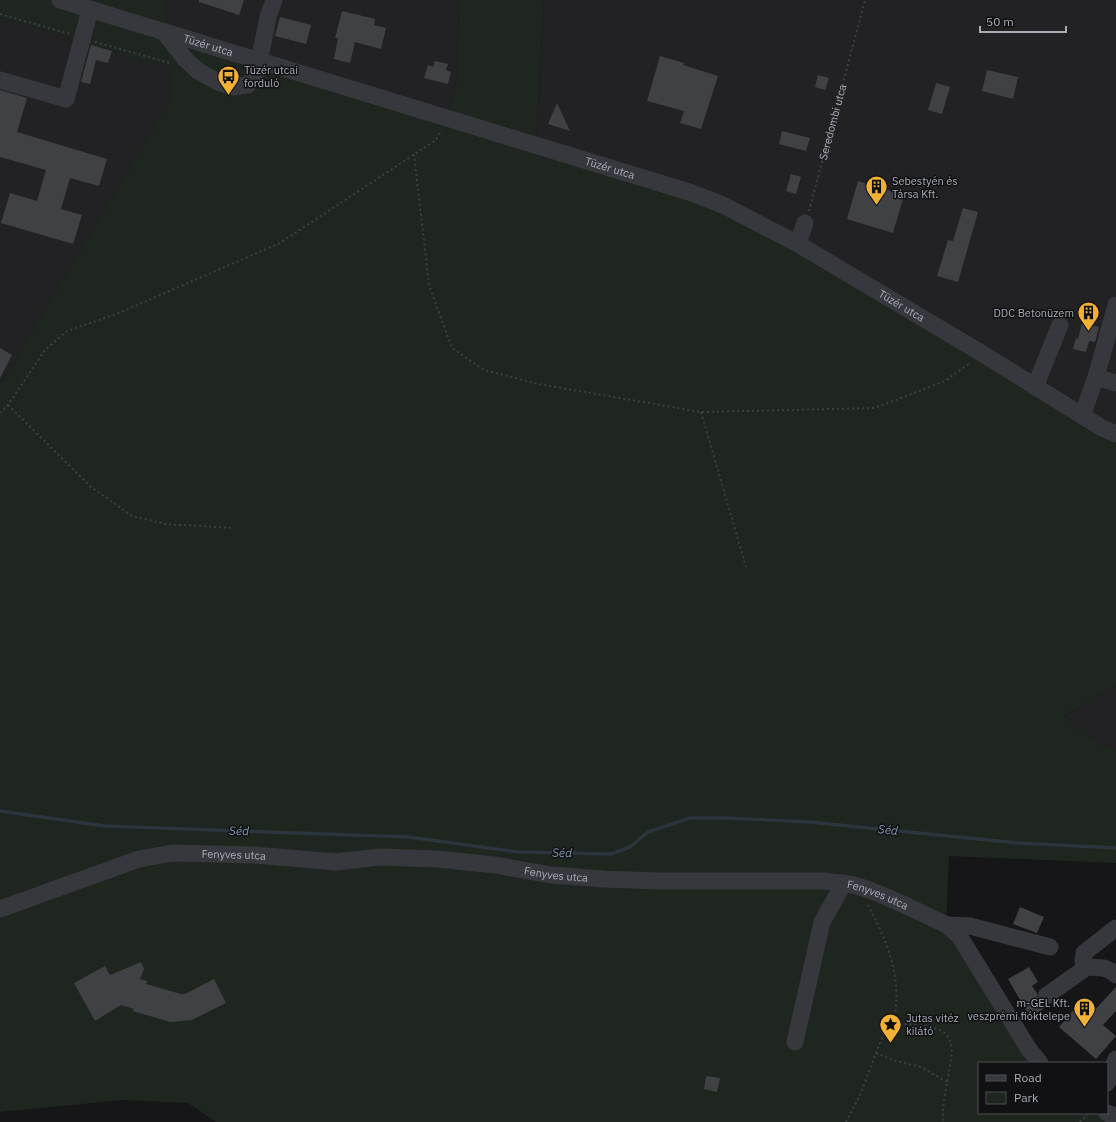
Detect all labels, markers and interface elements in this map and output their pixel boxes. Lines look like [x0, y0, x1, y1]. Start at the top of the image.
scale bar [980, 8, 1066, 34]
text: 50 m [986, 14, 1014, 29]
street label: Tüzér utca [182, 31, 235, 59]
bus stop icon: Tüzér utcai forduló [216, 63, 242, 96]
place label: Tüzér utcai forduló [244, 63, 298, 90]
street label: Seredombi utca [816, 83, 849, 162]
street label: Tüzér utca [583, 154, 637, 182]
building icon: Sebestyén és Társa Kft. [863, 174, 889, 207]
place label: Sebestyén és Társa Kft. [892, 174, 958, 201]
street label: Tüzér utca [876, 286, 927, 325]
building icon: DDC Betonüzem [1076, 300, 1102, 333]
place label: DDC Betonüzem [993, 306, 1074, 320]
water label: Séd [877, 821, 899, 838]
water label: Séd [229, 823, 249, 838]
water label: Séd [552, 845, 572, 860]
street label: Fenyves utca [201, 847, 267, 863]
street label: Fenyves utca [523, 863, 589, 885]
street label: Fenyves utca [846, 877, 911, 913]
place label: m-GEL Kft. veszprémi fióktelepe [968, 996, 1070, 1023]
building icon: m-GEL Kft. veszprémi fióktelepe [1072, 996, 1098, 1029]
place icon: Jutas vitéz kilátó [877, 1011, 903, 1044]
place label: Jutas vitéz kilátó [906, 1011, 959, 1038]
legend [978, 1062, 1108, 1114]
text: Road [1014, 1070, 1042, 1085]
text: Park [1014, 1090, 1039, 1105]

